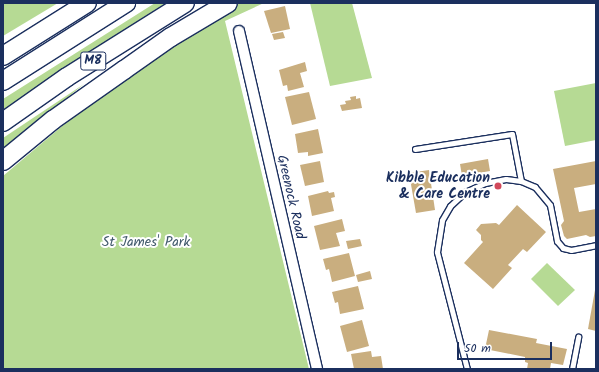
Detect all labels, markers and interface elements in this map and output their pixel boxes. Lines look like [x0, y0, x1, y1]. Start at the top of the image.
road number: M8 [80, 50, 106, 72]
street label: Greenock Road [273, 153, 309, 241]
place label: Kibble Education & Care Centre [386, 170, 490, 202]
marker: Kibble Education & Care Centre [493, 181, 503, 191]
park label: St James' Park [102, 234, 190, 250]
scale bar [459, 334, 554, 360]
text: 50 m [464, 339, 491, 358]

